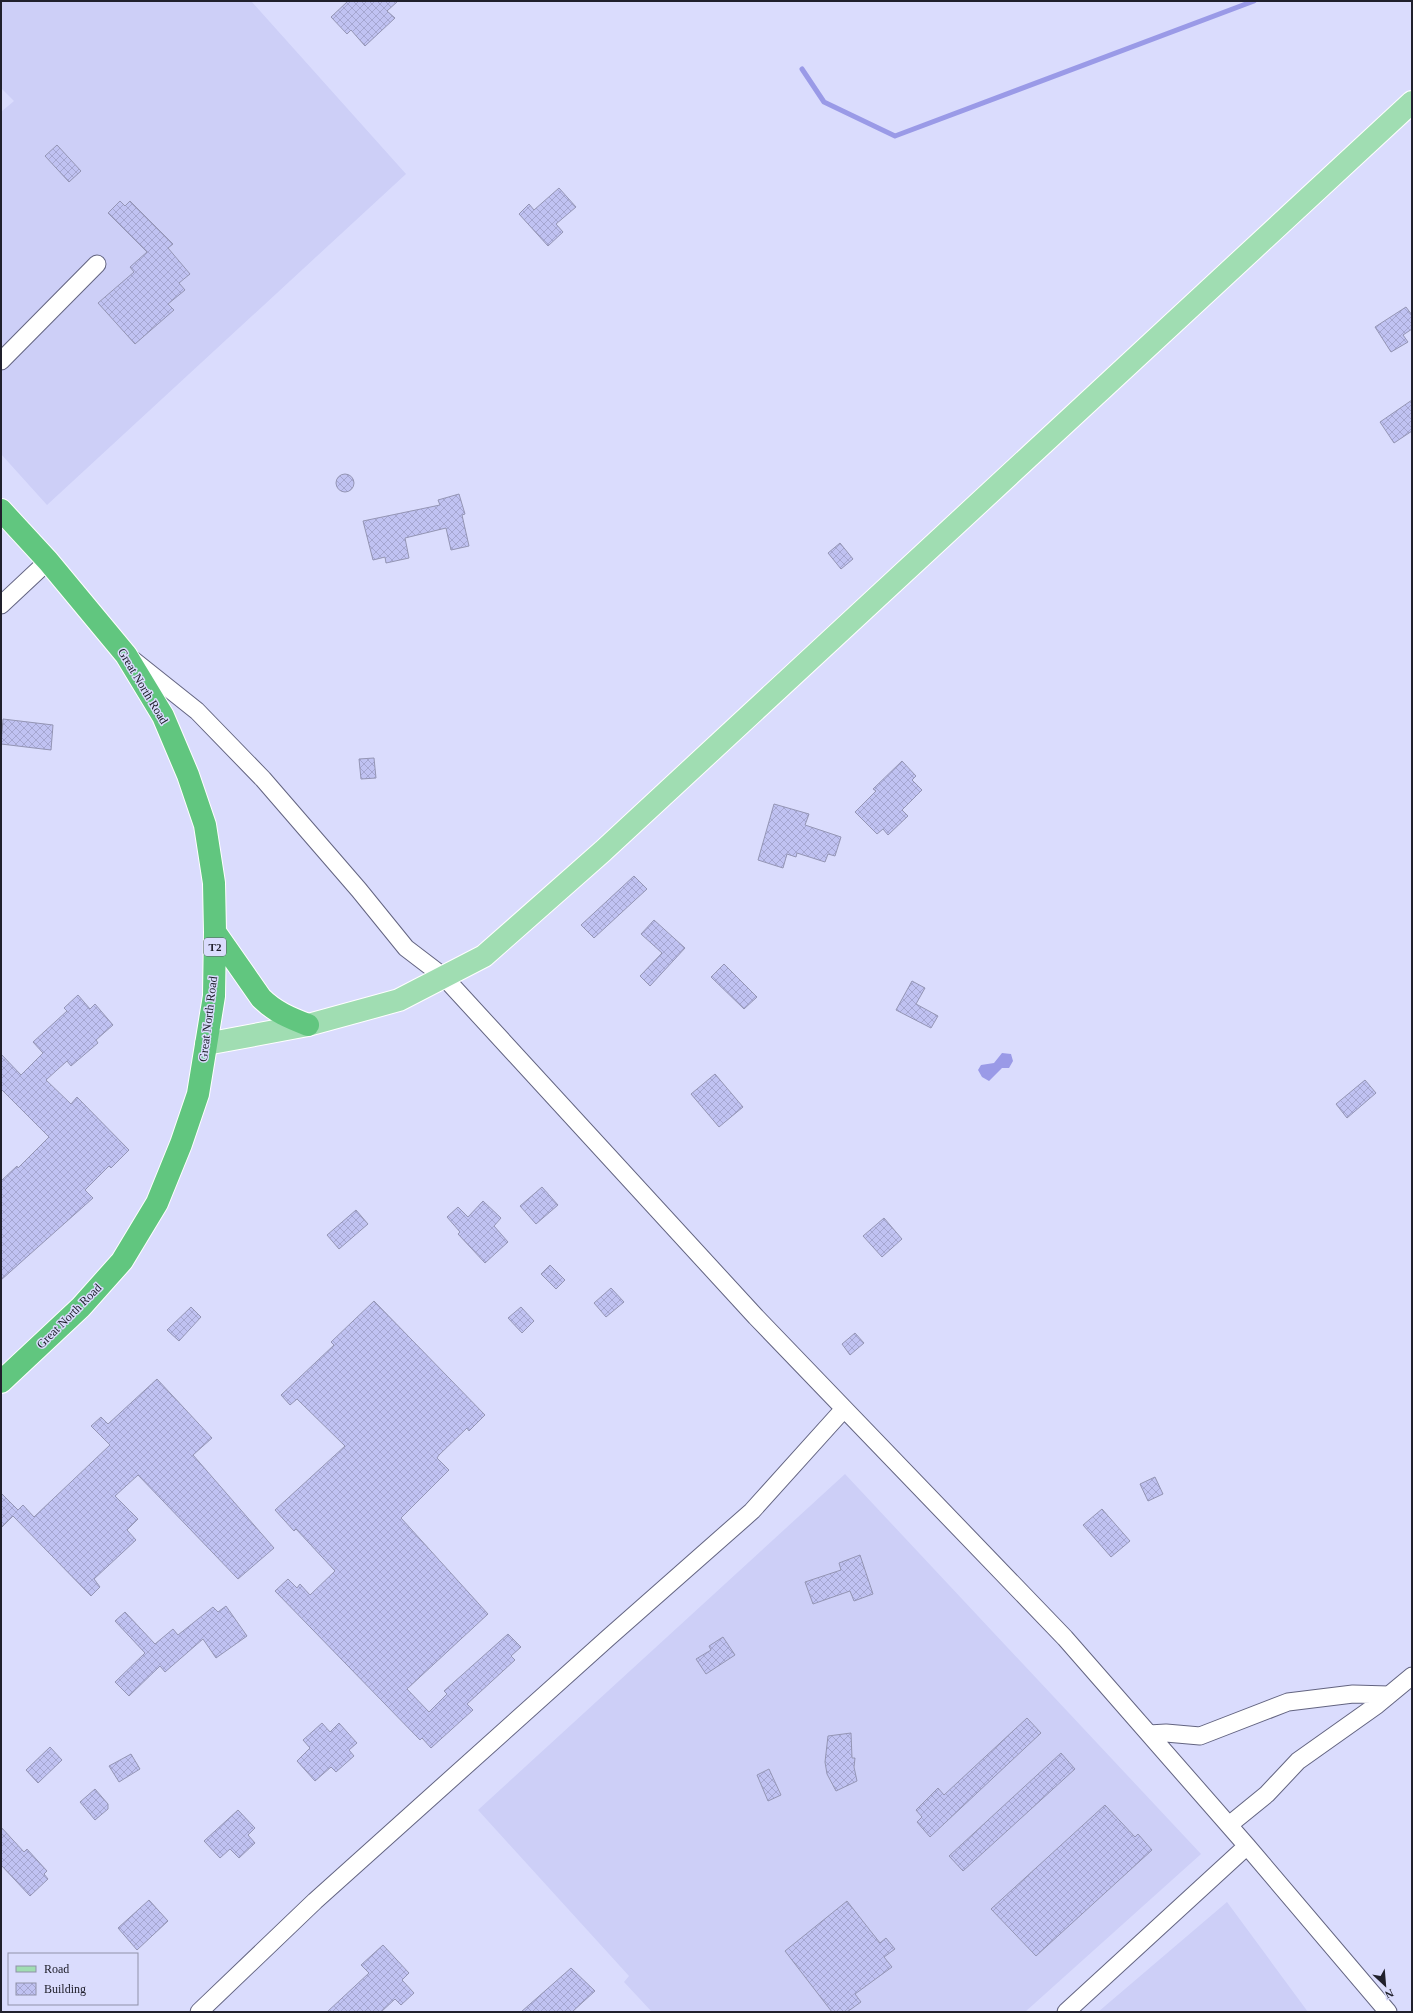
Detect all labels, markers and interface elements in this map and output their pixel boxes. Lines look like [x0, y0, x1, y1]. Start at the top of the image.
street label: Great North Road [115, 646, 171, 726]
road number: T2 [204, 938, 226, 956]
street label: Great North Road [196, 975, 220, 1063]
street label: Great North Road [34, 1281, 104, 1351]
legend [8, 1953, 138, 2005]
text: Road [44, 1962, 69, 1976]
north arrow [1365, 1965, 1405, 2005]
text: Building [44, 1982, 86, 1996]
text: N [1383, 1987, 1396, 2001]

